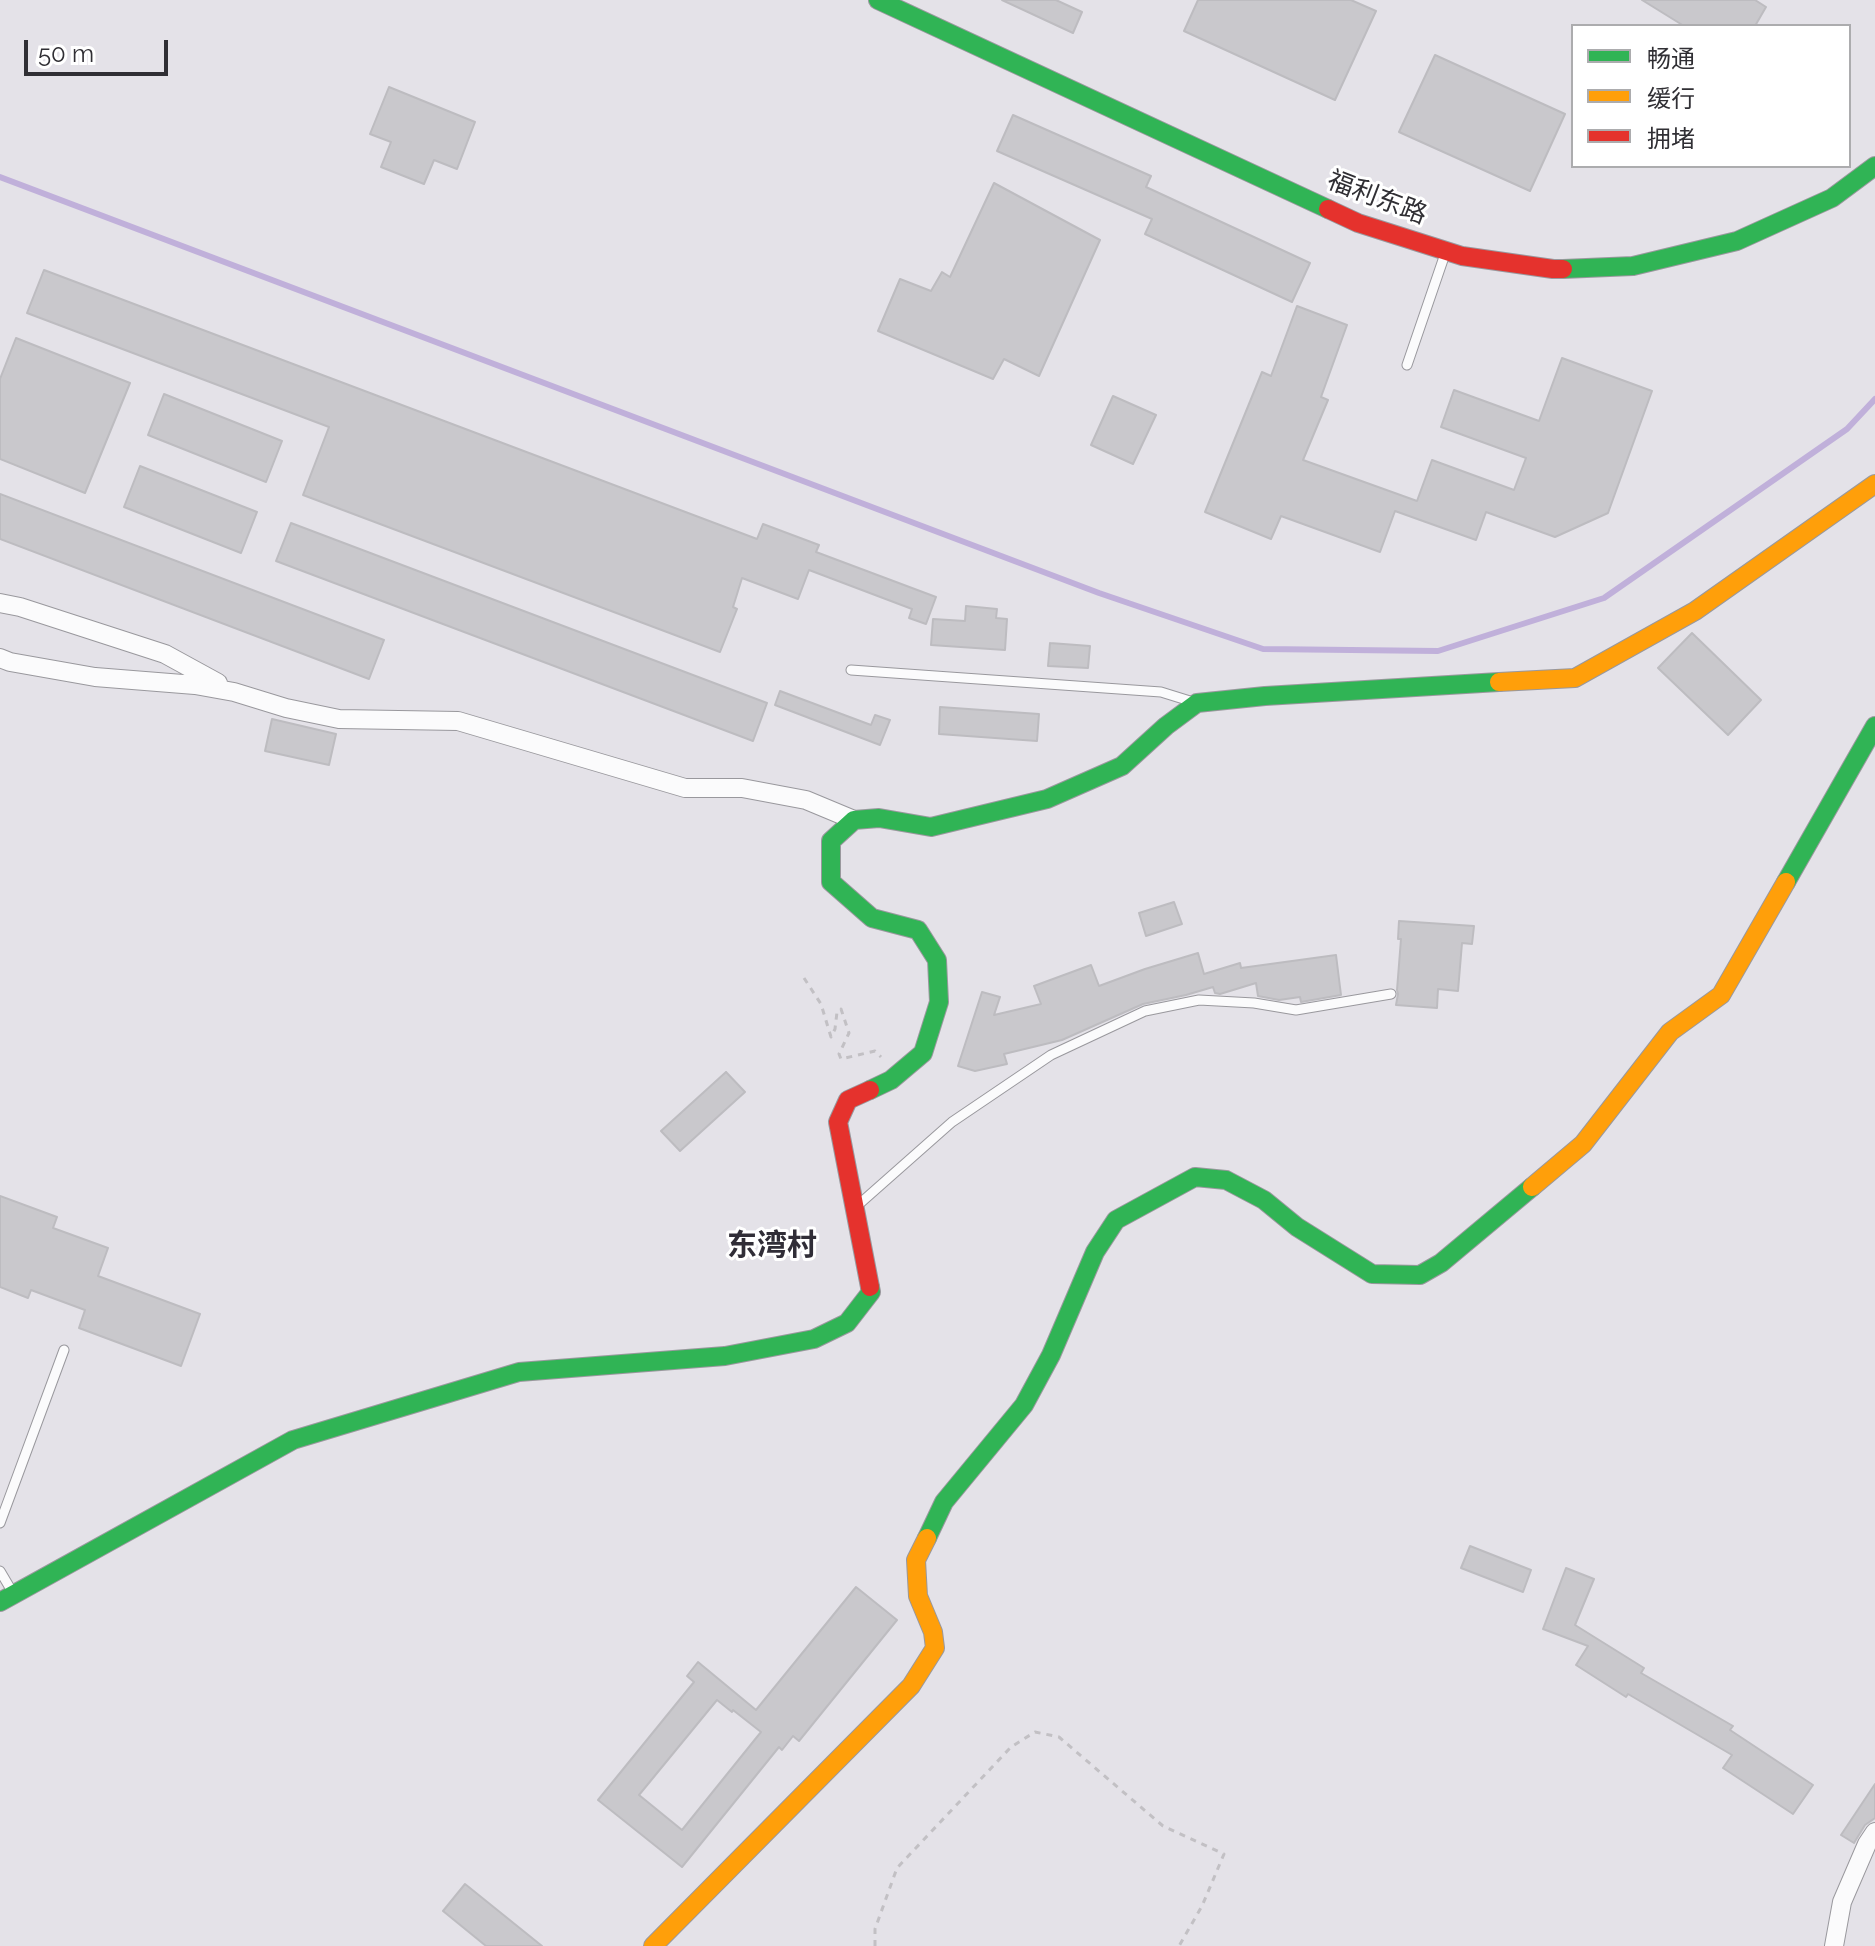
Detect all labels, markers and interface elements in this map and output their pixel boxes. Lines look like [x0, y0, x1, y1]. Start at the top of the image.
scale bar [28, 24, 172, 74]
legend [1571, 24, 1851, 168]
text: 50 m [38, 39, 94, 68]
text: 畅通 [1647, 44, 1695, 73]
text: 缓行 [1647, 84, 1695, 113]
text: 拥堵 [1647, 124, 1695, 153]
street label: 福利东路 [1323, 165, 1431, 231]
district label: 东湾村 [727, 1228, 817, 1264]

